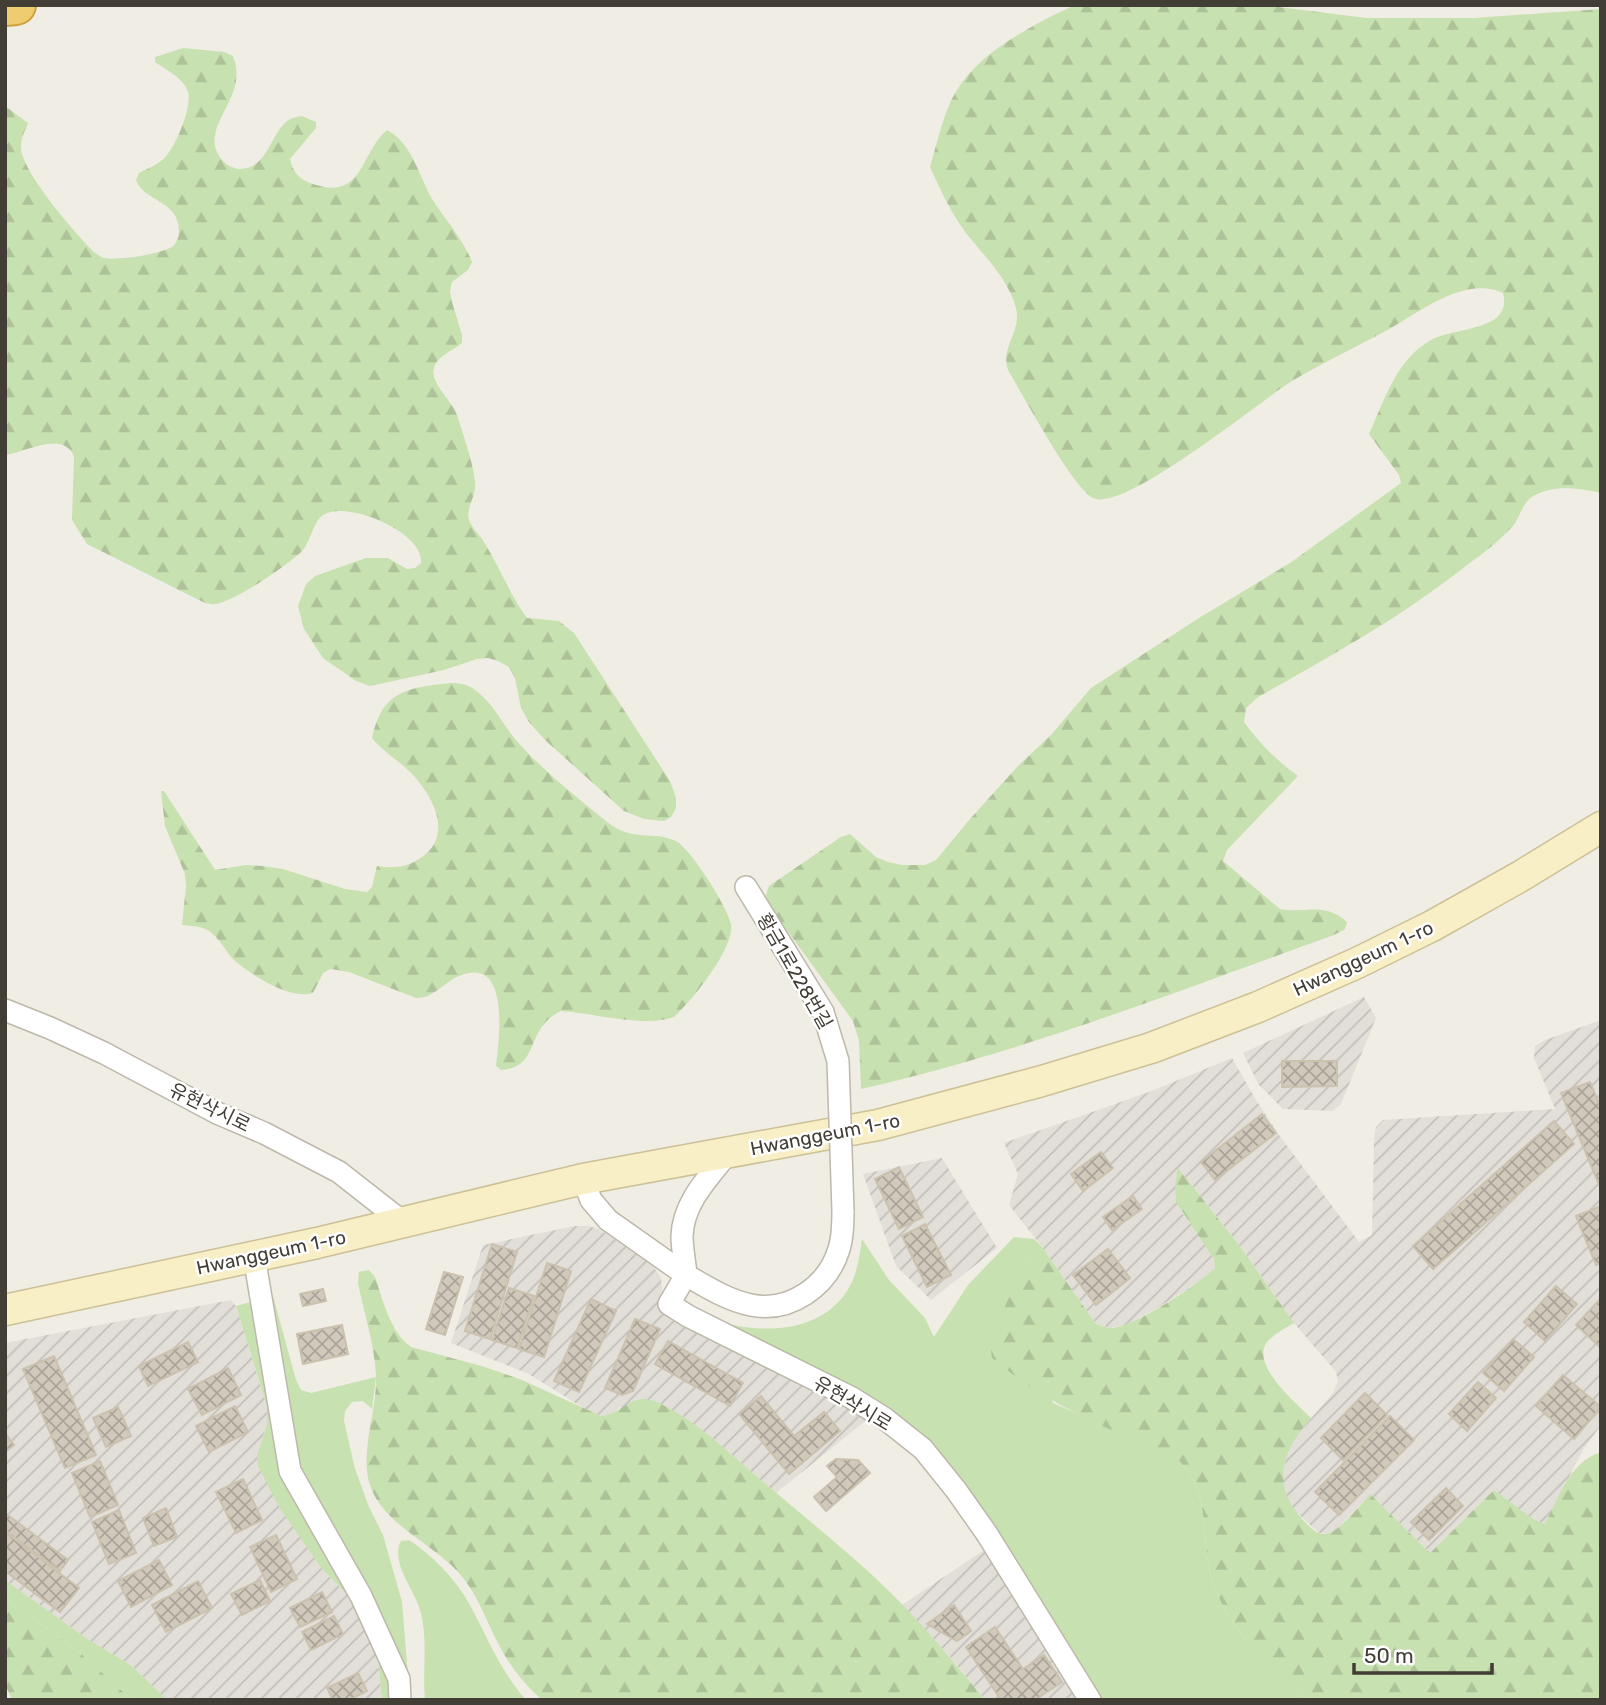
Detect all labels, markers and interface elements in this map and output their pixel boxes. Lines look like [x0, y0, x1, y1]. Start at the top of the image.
street label: 황금1로228번길 [752, 909, 837, 1033]
street label: Hwanggeum 1-ro [1289, 916, 1437, 1001]
street label: 유현삭시로 [165, 1078, 254, 1137]
street label: Hwanggeum 1-ro [748, 1109, 902, 1160]
street label: Hwanggeum 1-ro [194, 1225, 348, 1280]
street label: 유현삭시로 [809, 1371, 896, 1436]
scale bar [1354, 1632, 1492, 1676]
text: 50 m [1364, 1643, 1414, 1668]

